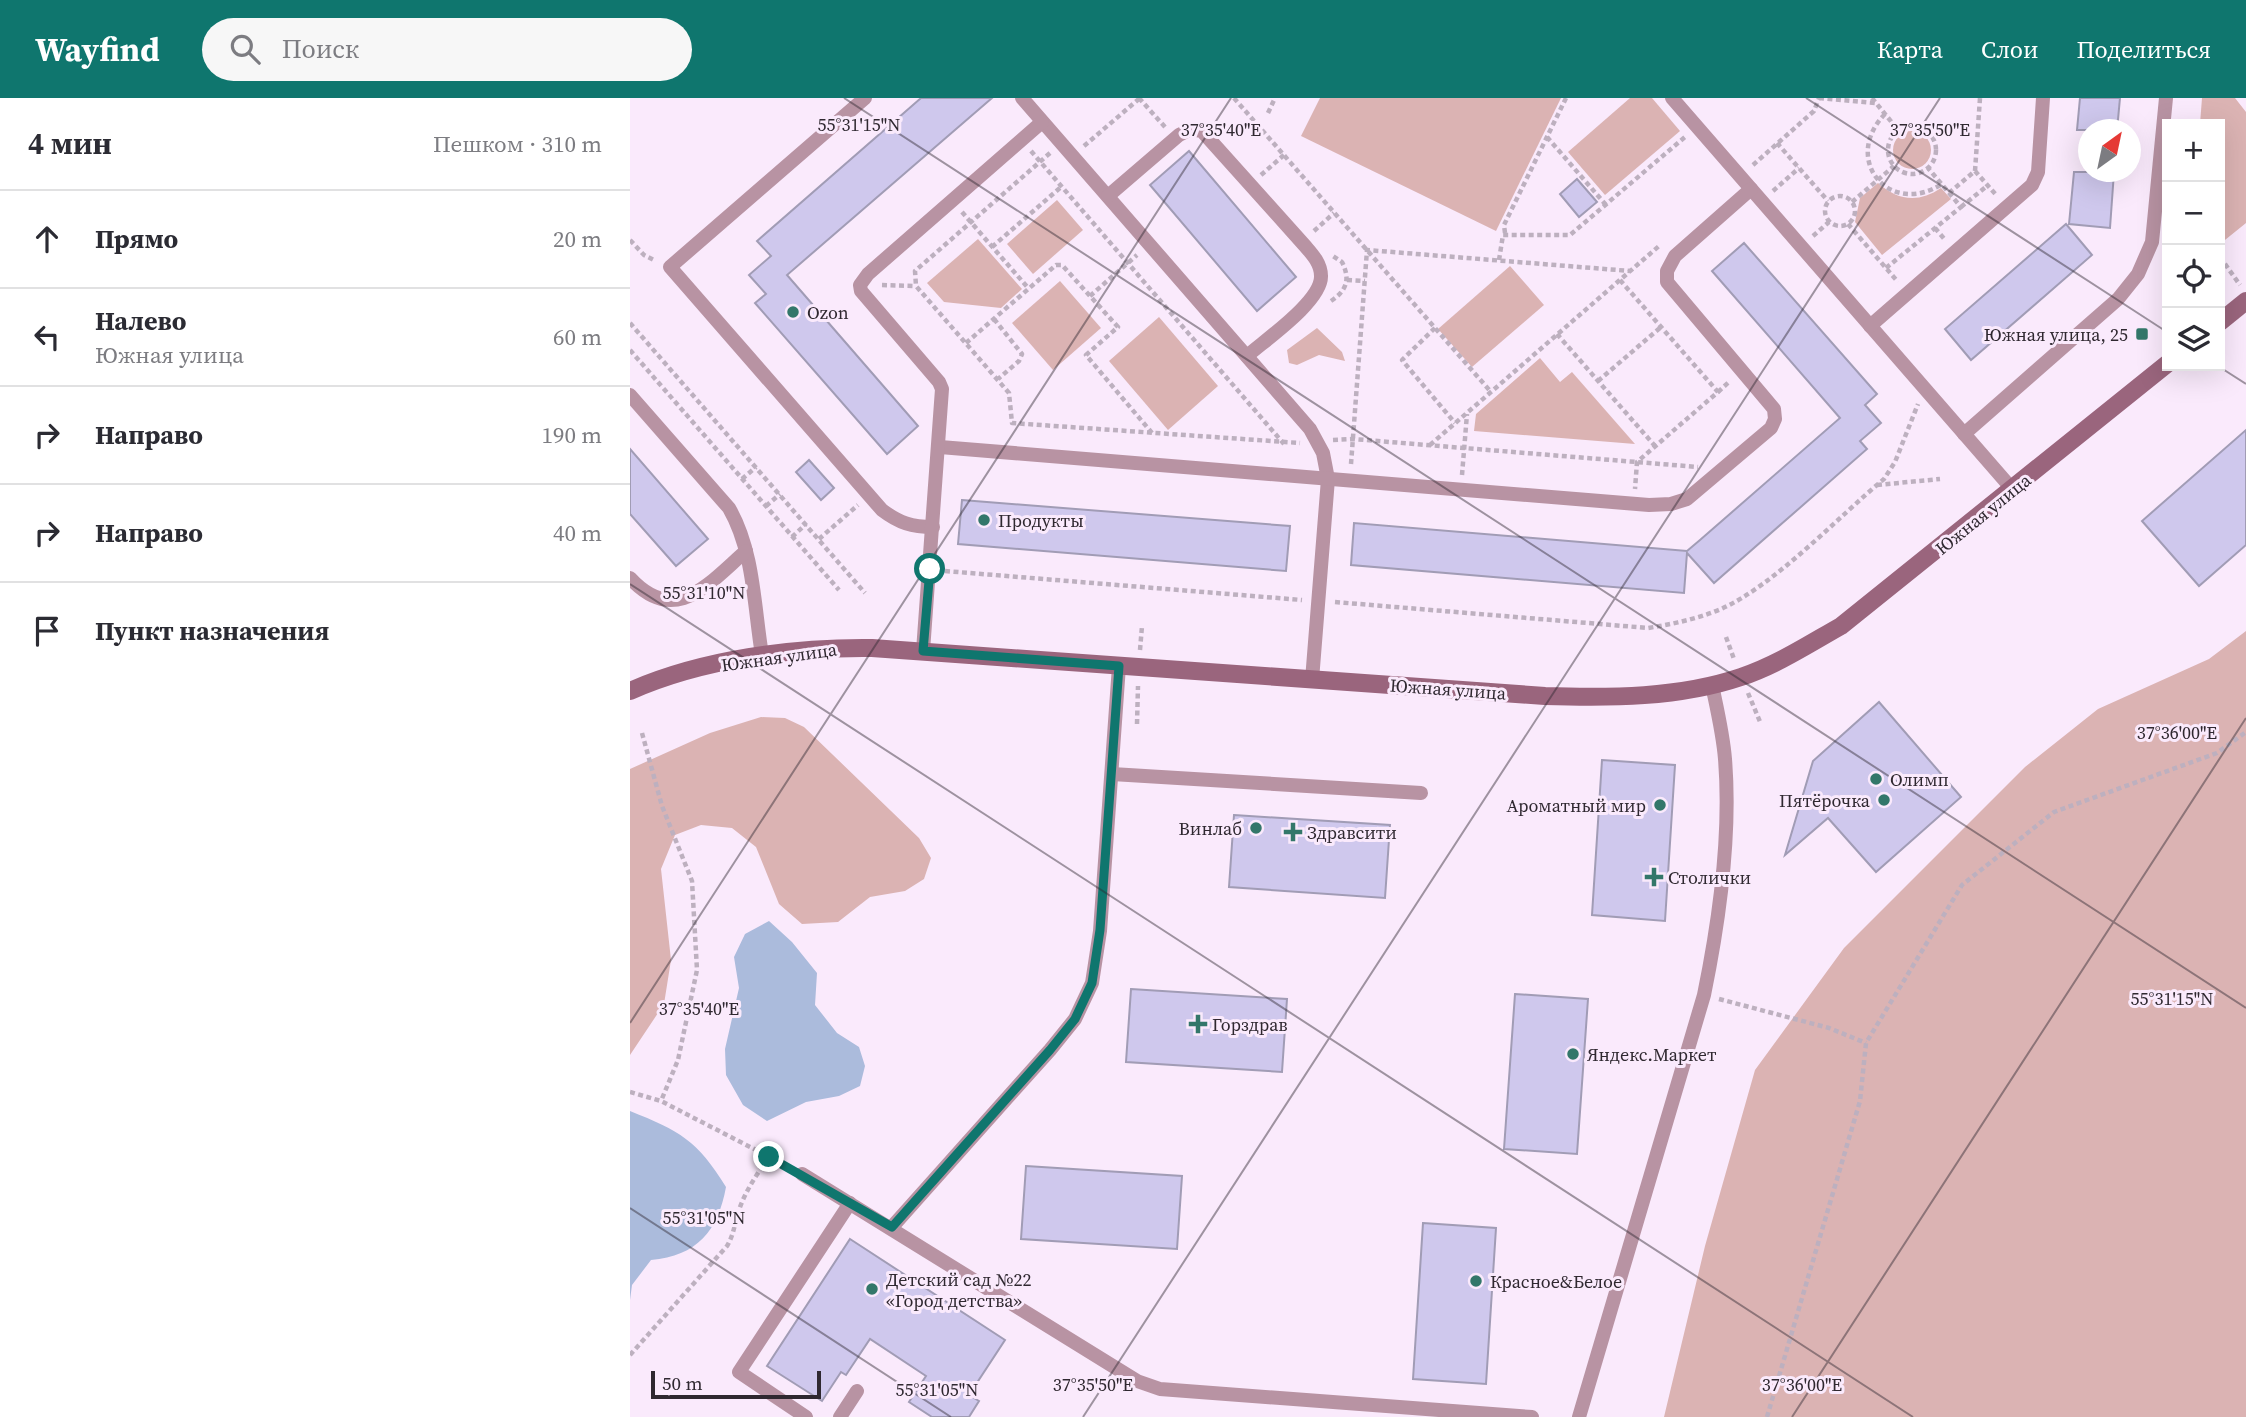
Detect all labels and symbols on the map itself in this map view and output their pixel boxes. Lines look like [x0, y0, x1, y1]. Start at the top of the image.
text: 55°31'15"N [818, 112, 900, 137]
text: 37°35'40"E [1181, 117, 1261, 142]
text: 37°35'50"E [1890, 117, 1970, 142]
north arrow [2078, 119, 2141, 182]
place label: Ozon [807, 300, 849, 325]
marker: Ozon [785, 304, 801, 320]
place label: Южная улица, 25 [1984, 322, 2128, 347]
marker: Южная улица, 25 [2134, 326, 2150, 342]
street label: Южная улица [1930, 467, 2037, 560]
place label: Продукты [998, 508, 1084, 533]
marker: Продукты [976, 512, 992, 528]
route start [914, 553, 945, 584]
text: 55°31'10"N [663, 580, 745, 605]
street label: Южная улица [720, 636, 839, 677]
street label: Южная улица [1389, 672, 1508, 706]
text: 37°36'00"E [2137, 720, 2217, 745]
place label: Олимп [1890, 767, 1949, 792]
marker: Олимп [1868, 771, 1884, 787]
place label: Пятёрочка [1779, 788, 1871, 813]
marker: Пятёрочка [1876, 792, 1892, 808]
place label: Ароматный мир [1507, 793, 1646, 818]
marker: Ароматный мир [1652, 797, 1668, 813]
place label: Винлаб [1179, 816, 1242, 841]
marker: Винлаб [1248, 820, 1264, 836]
place label: Здравсити [1307, 820, 1397, 845]
marker: Здравсити [1285, 824, 1301, 840]
place label: Столички [1668, 865, 1751, 890]
marker: Столички [1646, 869, 1662, 885]
text: 55°31'15"N [2131, 986, 2213, 1011]
text: 37°35'40"E [659, 996, 739, 1021]
place label: Горздрав [1212, 1012, 1288, 1037]
marker: Горздрав [1190, 1016, 1206, 1032]
place label: Яндекс.Маркет [1587, 1042, 1717, 1067]
marker: Яндекс.Маркет [1565, 1046, 1581, 1062]
route end [753, 1141, 784, 1172]
text: 55°31'05"N [663, 1205, 745, 1230]
place label: Детский сад №22 «Город детства» [886, 1267, 1032, 1313]
place label: Красное&Белое [1490, 1269, 1622, 1294]
marker: Красное&Белое [1468, 1273, 1484, 1289]
marker: Детский сад №22 «Город детства» [864, 1281, 880, 1297]
scale bar [651, 1368, 821, 1400]
text: 37°35'50"E [1053, 1372, 1133, 1397]
text: 37°36'00"E [1762, 1372, 1842, 1397]
text: 55°31'05"N [896, 1377, 978, 1402]

